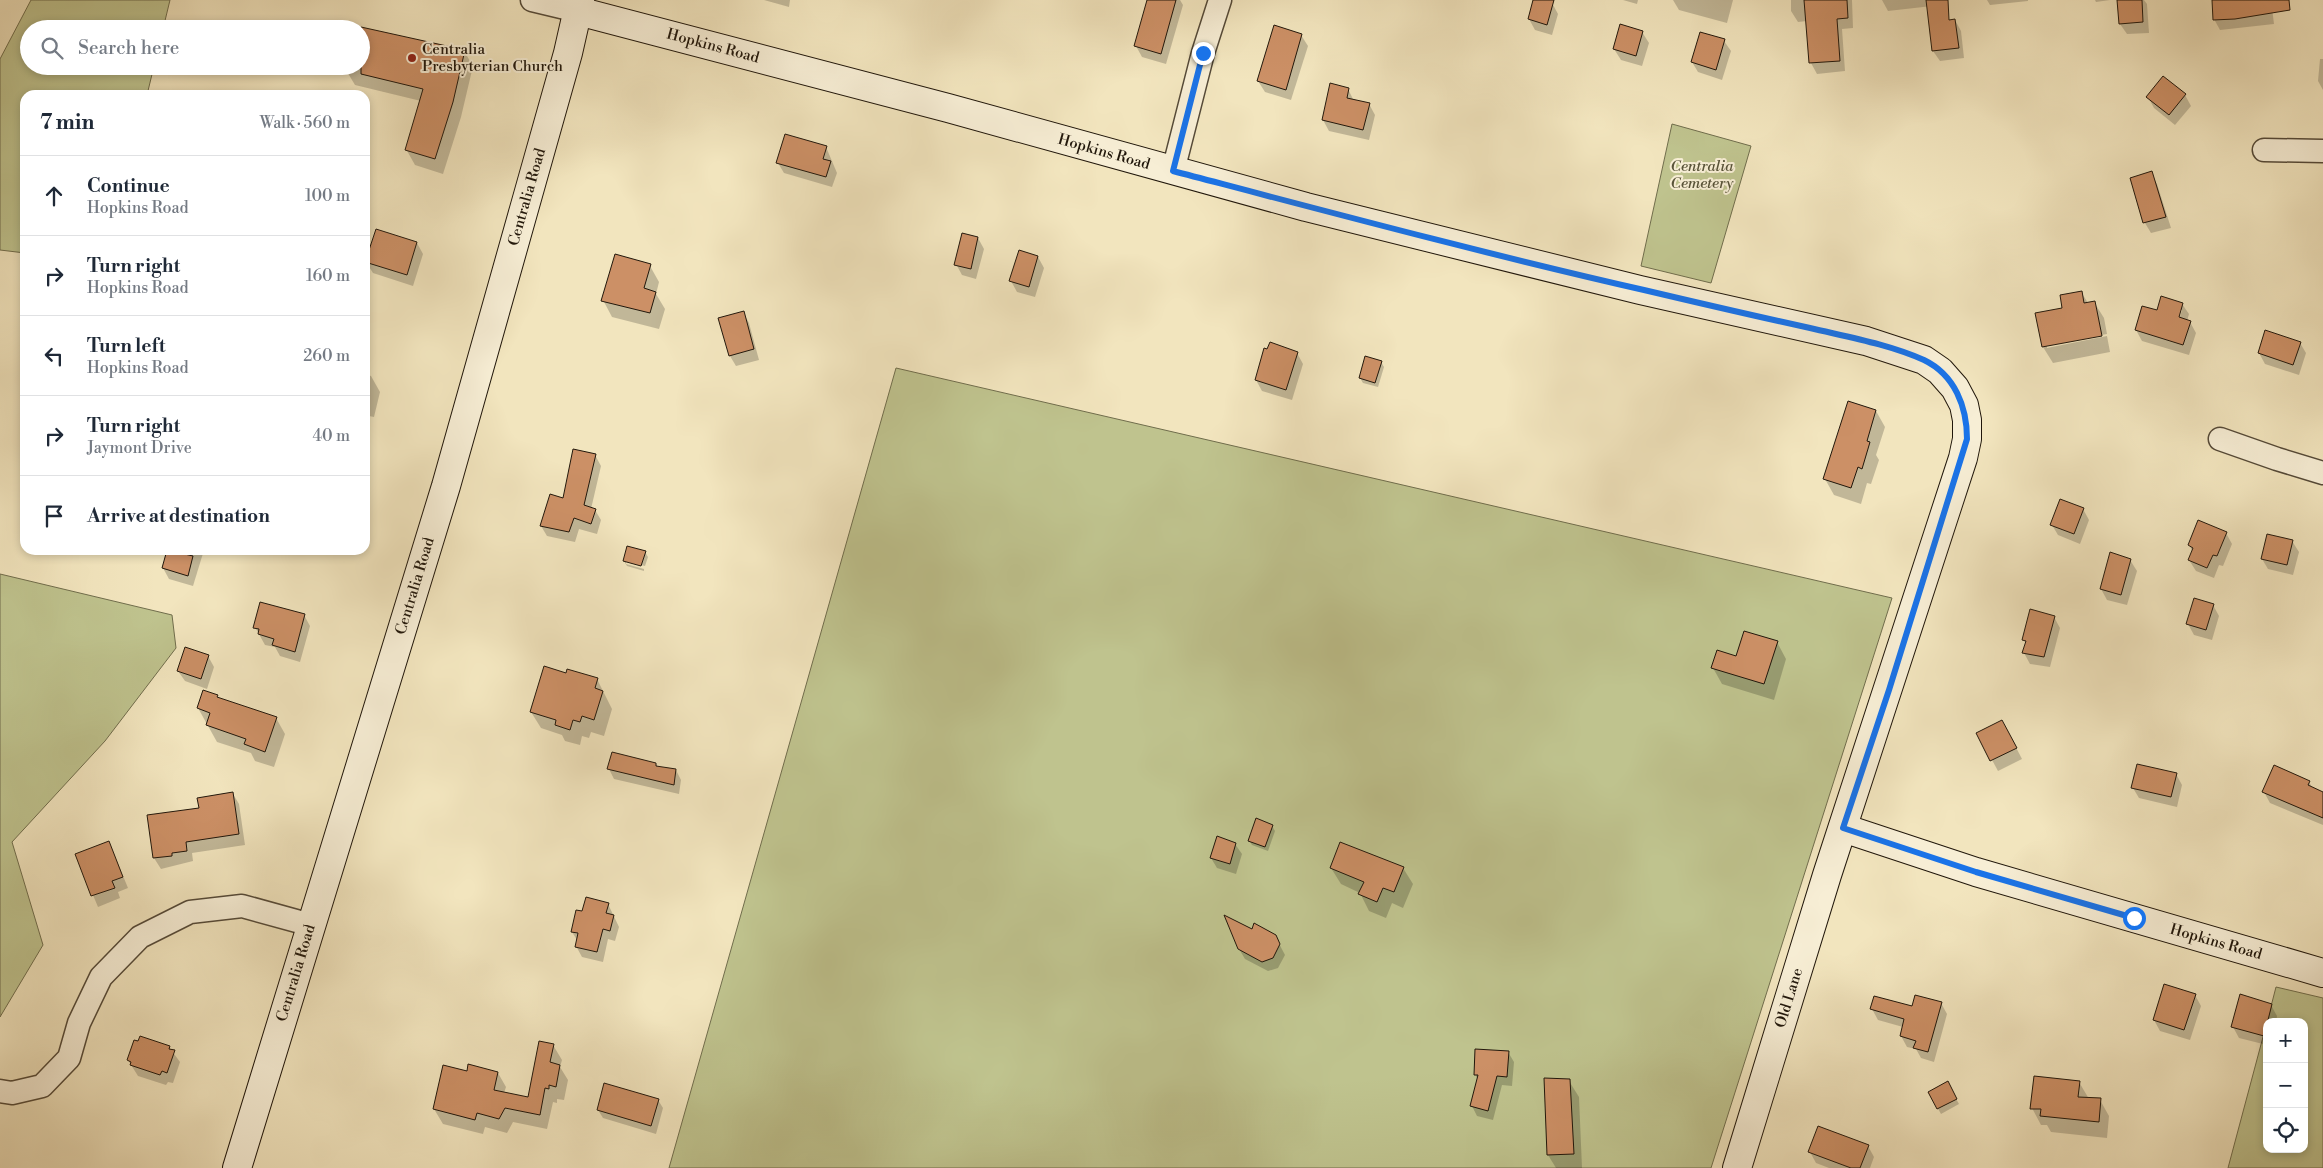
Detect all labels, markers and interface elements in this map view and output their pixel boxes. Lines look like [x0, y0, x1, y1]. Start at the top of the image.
search box [20, 20, 370, 75]
street label: Hopkins Road [665, 24, 762, 68]
icon: search [38, 34, 66, 62]
text: Search here [78, 36, 179, 60]
place label: Centralia Presbyterian Church [422, 40, 563, 76]
route end [1192, 42, 1215, 65]
marker: Centralia Presbyterian Church [406, 52, 418, 64]
text: 7 min [40, 110, 94, 136]
text: Walk · 560 m [260, 113, 350, 133]
street label: Hopkins Road [1056, 130, 1153, 174]
street label: Centralia Road [504, 145, 550, 248]
park label: Centralia Cemetery [1671, 157, 1735, 193]
text: Continue [87, 174, 170, 198]
icon: ahead [40, 182, 68, 210]
text: 100 m [305, 186, 350, 206]
text: Hopkins Road [87, 198, 189, 218]
text: Turn right [87, 254, 180, 278]
icon: right [40, 262, 68, 290]
text: 160 m [306, 266, 350, 286]
text: Hopkins Road [87, 278, 189, 298]
text: Turn left [87, 334, 166, 358]
icon: left [40, 342, 68, 370]
text: 260 m [303, 346, 350, 366]
text: Hopkins Road [87, 358, 189, 378]
text: Turn right [87, 414, 180, 438]
icon: right [40, 422, 68, 450]
text: 40 m [313, 426, 350, 446]
text: Jaymont Drive [87, 438, 192, 458]
icon: arrive [40, 502, 68, 530]
text: Arrive at destination [87, 504, 270, 528]
street label: Centralia Road [391, 534, 439, 637]
route start [2123, 907, 2146, 930]
street label: Hopkins Road [2168, 920, 2265, 964]
street label: Centralia Road [272, 921, 320, 1024]
street label: Old Lane [1771, 966, 1807, 1030]
map controls [2263, 1018, 2308, 1153]
button: + [2263, 1018, 2308, 1063]
button: − [2263, 1063, 2308, 1108]
button: locate [2263, 1108, 2308, 1153]

